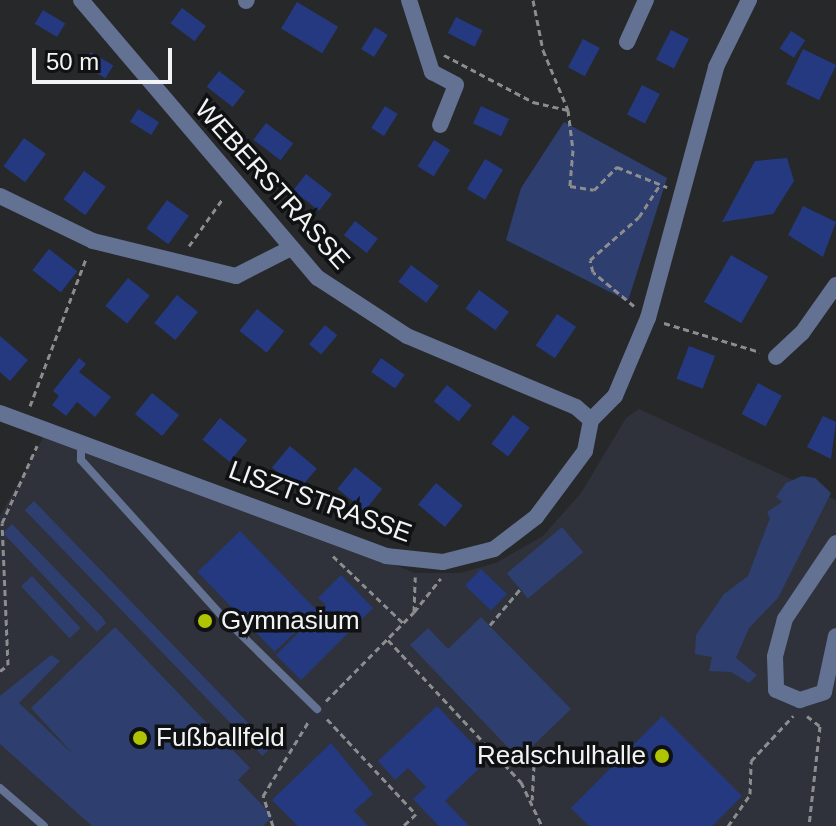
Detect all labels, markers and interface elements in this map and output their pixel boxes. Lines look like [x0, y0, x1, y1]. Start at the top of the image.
scale bar [36, 32, 176, 82]
text: 50 m [46, 48, 99, 75]
street label: WEBERSTRASSE [188, 94, 356, 276]
street label: LISZTSTRASSE [224, 454, 416, 550]
place label: Gymnasium [221, 605, 360, 637]
marker: Gymnasium [196, 612, 214, 630]
place label: Fußballfeld [156, 722, 285, 754]
marker: Fußballfeld [131, 729, 149, 747]
place label: Realschulhalle [477, 740, 646, 772]
marker: Realschulhalle [653, 747, 671, 765]

